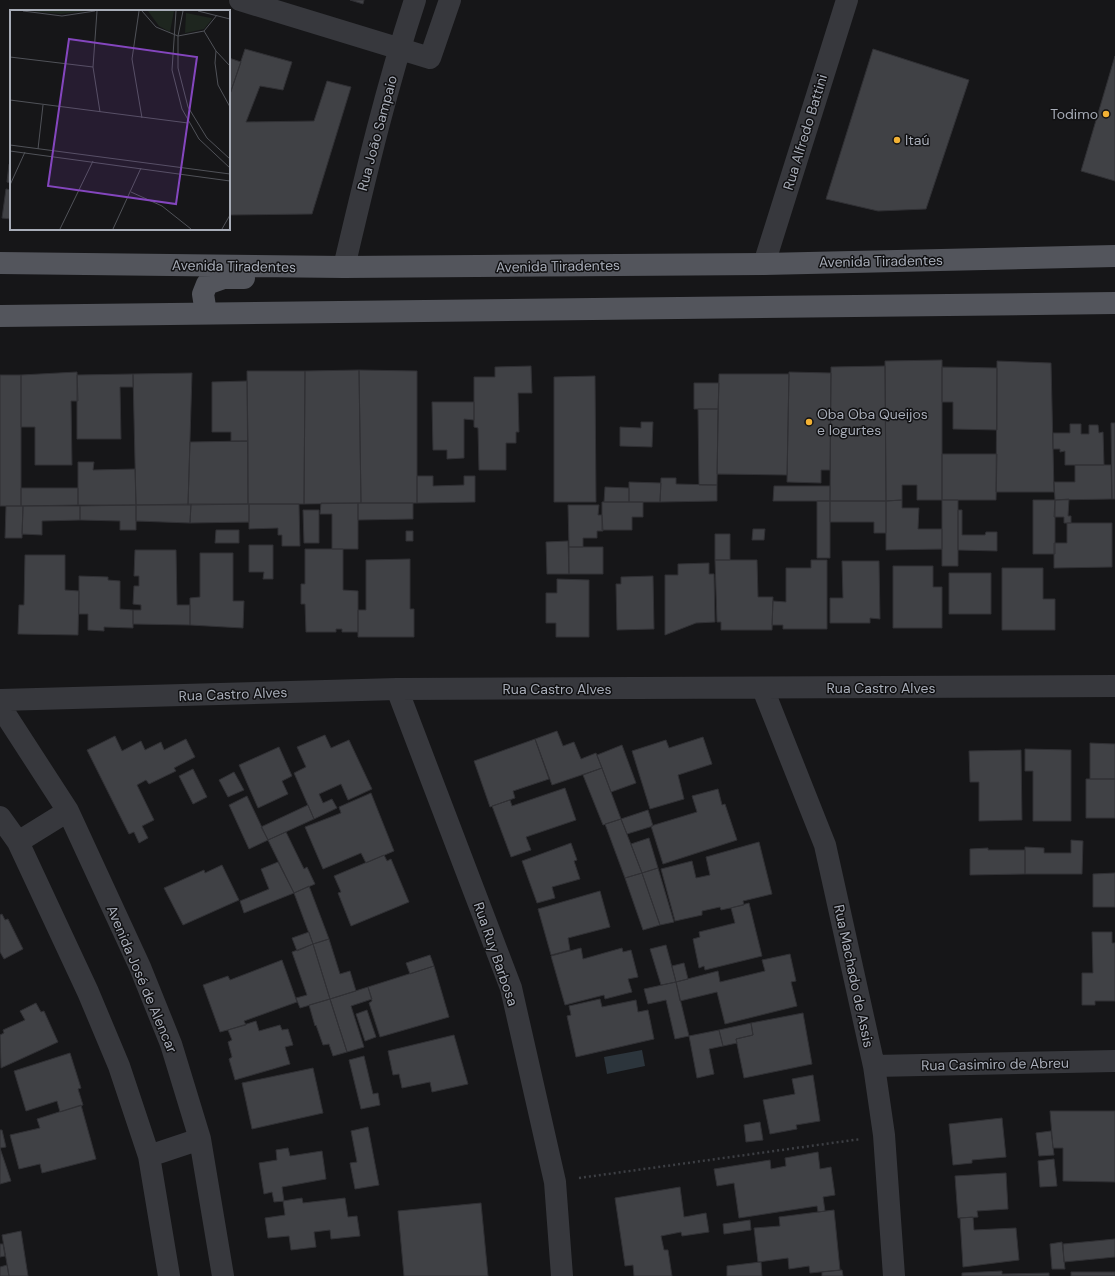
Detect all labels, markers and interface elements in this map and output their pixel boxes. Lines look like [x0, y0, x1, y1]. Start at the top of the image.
inset map [10, 10, 230, 230]
street label: Rua Alfredo Battini [779, 72, 831, 192]
street label: Rua João Sampaio [353, 73, 401, 193]
place label: Todimo [1050, 105, 1098, 123]
marker: Todimo [1101, 109, 1111, 119]
place label: Itaú [905, 131, 929, 149]
marker: Itaú [892, 135, 902, 145]
street label: Avenida Tiradentes [819, 251, 943, 271]
street label: Avenida Tiradentes [172, 256, 296, 276]
street label: Avenida Tiradentes [496, 256, 620, 276]
place label: Oba Oba Queijos e Iogurtes [817, 405, 928, 439]
marker: Oba Oba Queijos e Iogurtes [804, 417, 814, 427]
street label: Rua Castro Alves [827, 679, 935, 697]
street label: Rua Castro Alves [503, 680, 611, 698]
street label: Rua Castro Alves [178, 683, 288, 705]
street label: Rua Ruy Barbosa [470, 900, 522, 1008]
street label: Avenida José de Alencar [103, 902, 181, 1056]
street label: Rua Machado de Assis [830, 903, 878, 1049]
street label: Rua Casimiro de Abreu [921, 1054, 1069, 1074]

